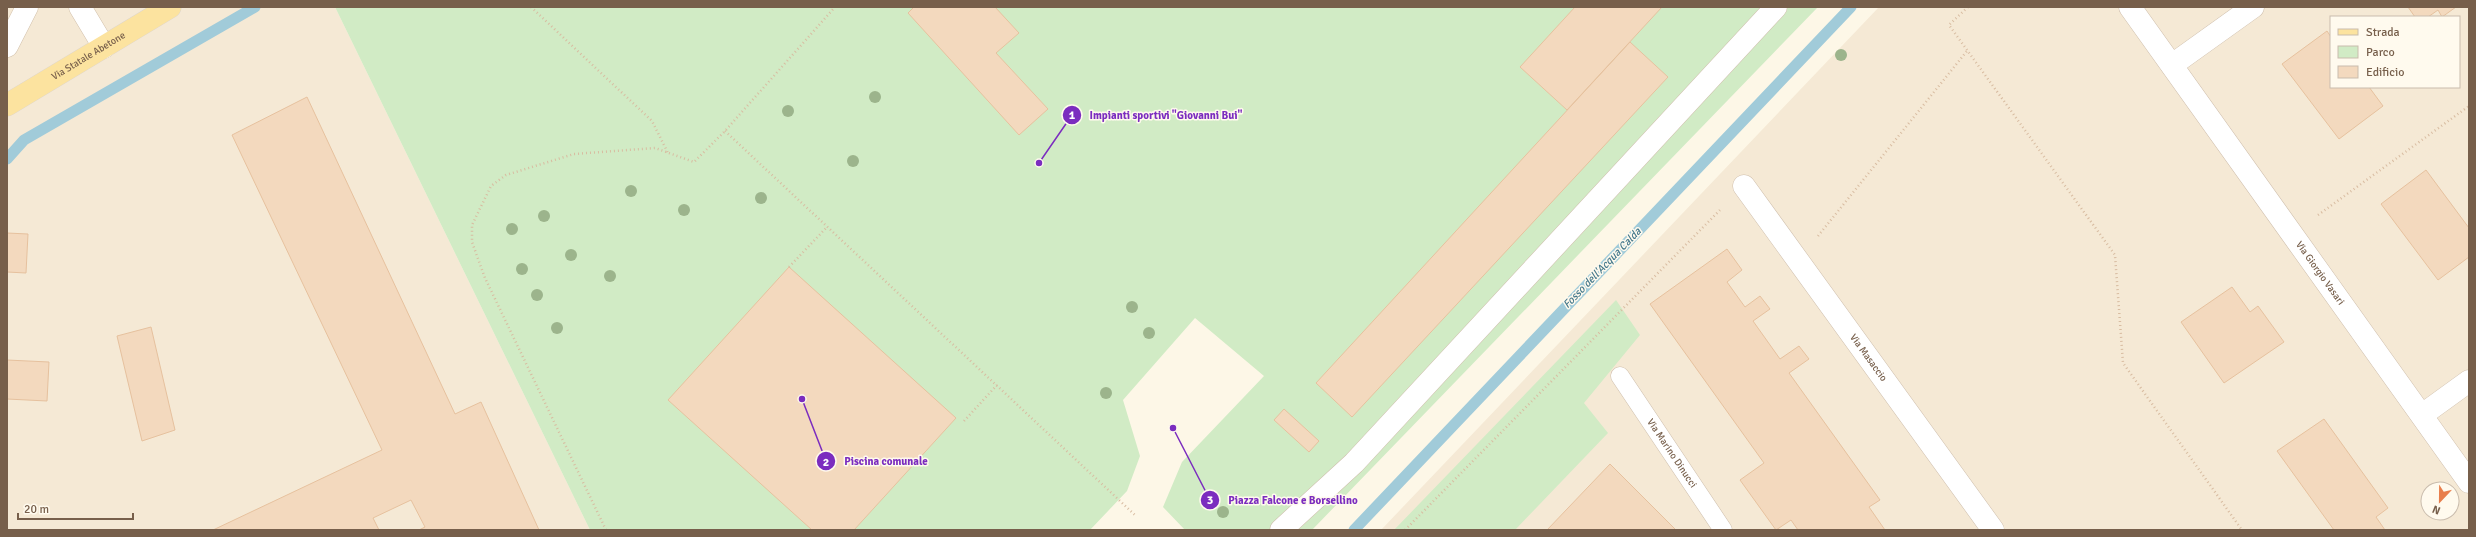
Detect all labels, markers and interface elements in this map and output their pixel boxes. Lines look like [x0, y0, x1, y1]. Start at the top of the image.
legend [2330, 16, 2460, 88]
text: Strada [2366, 25, 2400, 40]
street label: Via Statale Abetone [49, 29, 127, 83]
text: Parco [2366, 45, 2395, 60]
text: Edificio [2366, 65, 2404, 80]
callout: Impianti sportivi "Giovanni Bui" [1062, 104, 1251, 127]
text: 1 [1069, 108, 1076, 123]
text: Impianti sportivi "Giovanni Bui" [1089, 109, 1243, 122]
water label: Fosso dell'Acqua Calda [1560, 225, 1644, 311]
street label: Via Giorgio Vasari [2293, 239, 2347, 307]
street label: Via Masaccio [1847, 332, 1890, 384]
street label: Via Marino Dinucci [1644, 416, 1699, 490]
callout: Piscina comunale [816, 450, 936, 473]
text: 2 [823, 455, 829, 470]
text: Piscina comunale [844, 455, 928, 468]
north arrow [2420, 481, 2460, 521]
callout: Piazza Falcone e Borsellino [1200, 489, 1365, 512]
text: 3 [1207, 493, 1213, 508]
text: Piazza Falcone e Borsellino [1228, 494, 1358, 507]
scale bar [18, 495, 133, 521]
text: 20 m [24, 502, 49, 517]
text: N [2430, 502, 2442, 517]

